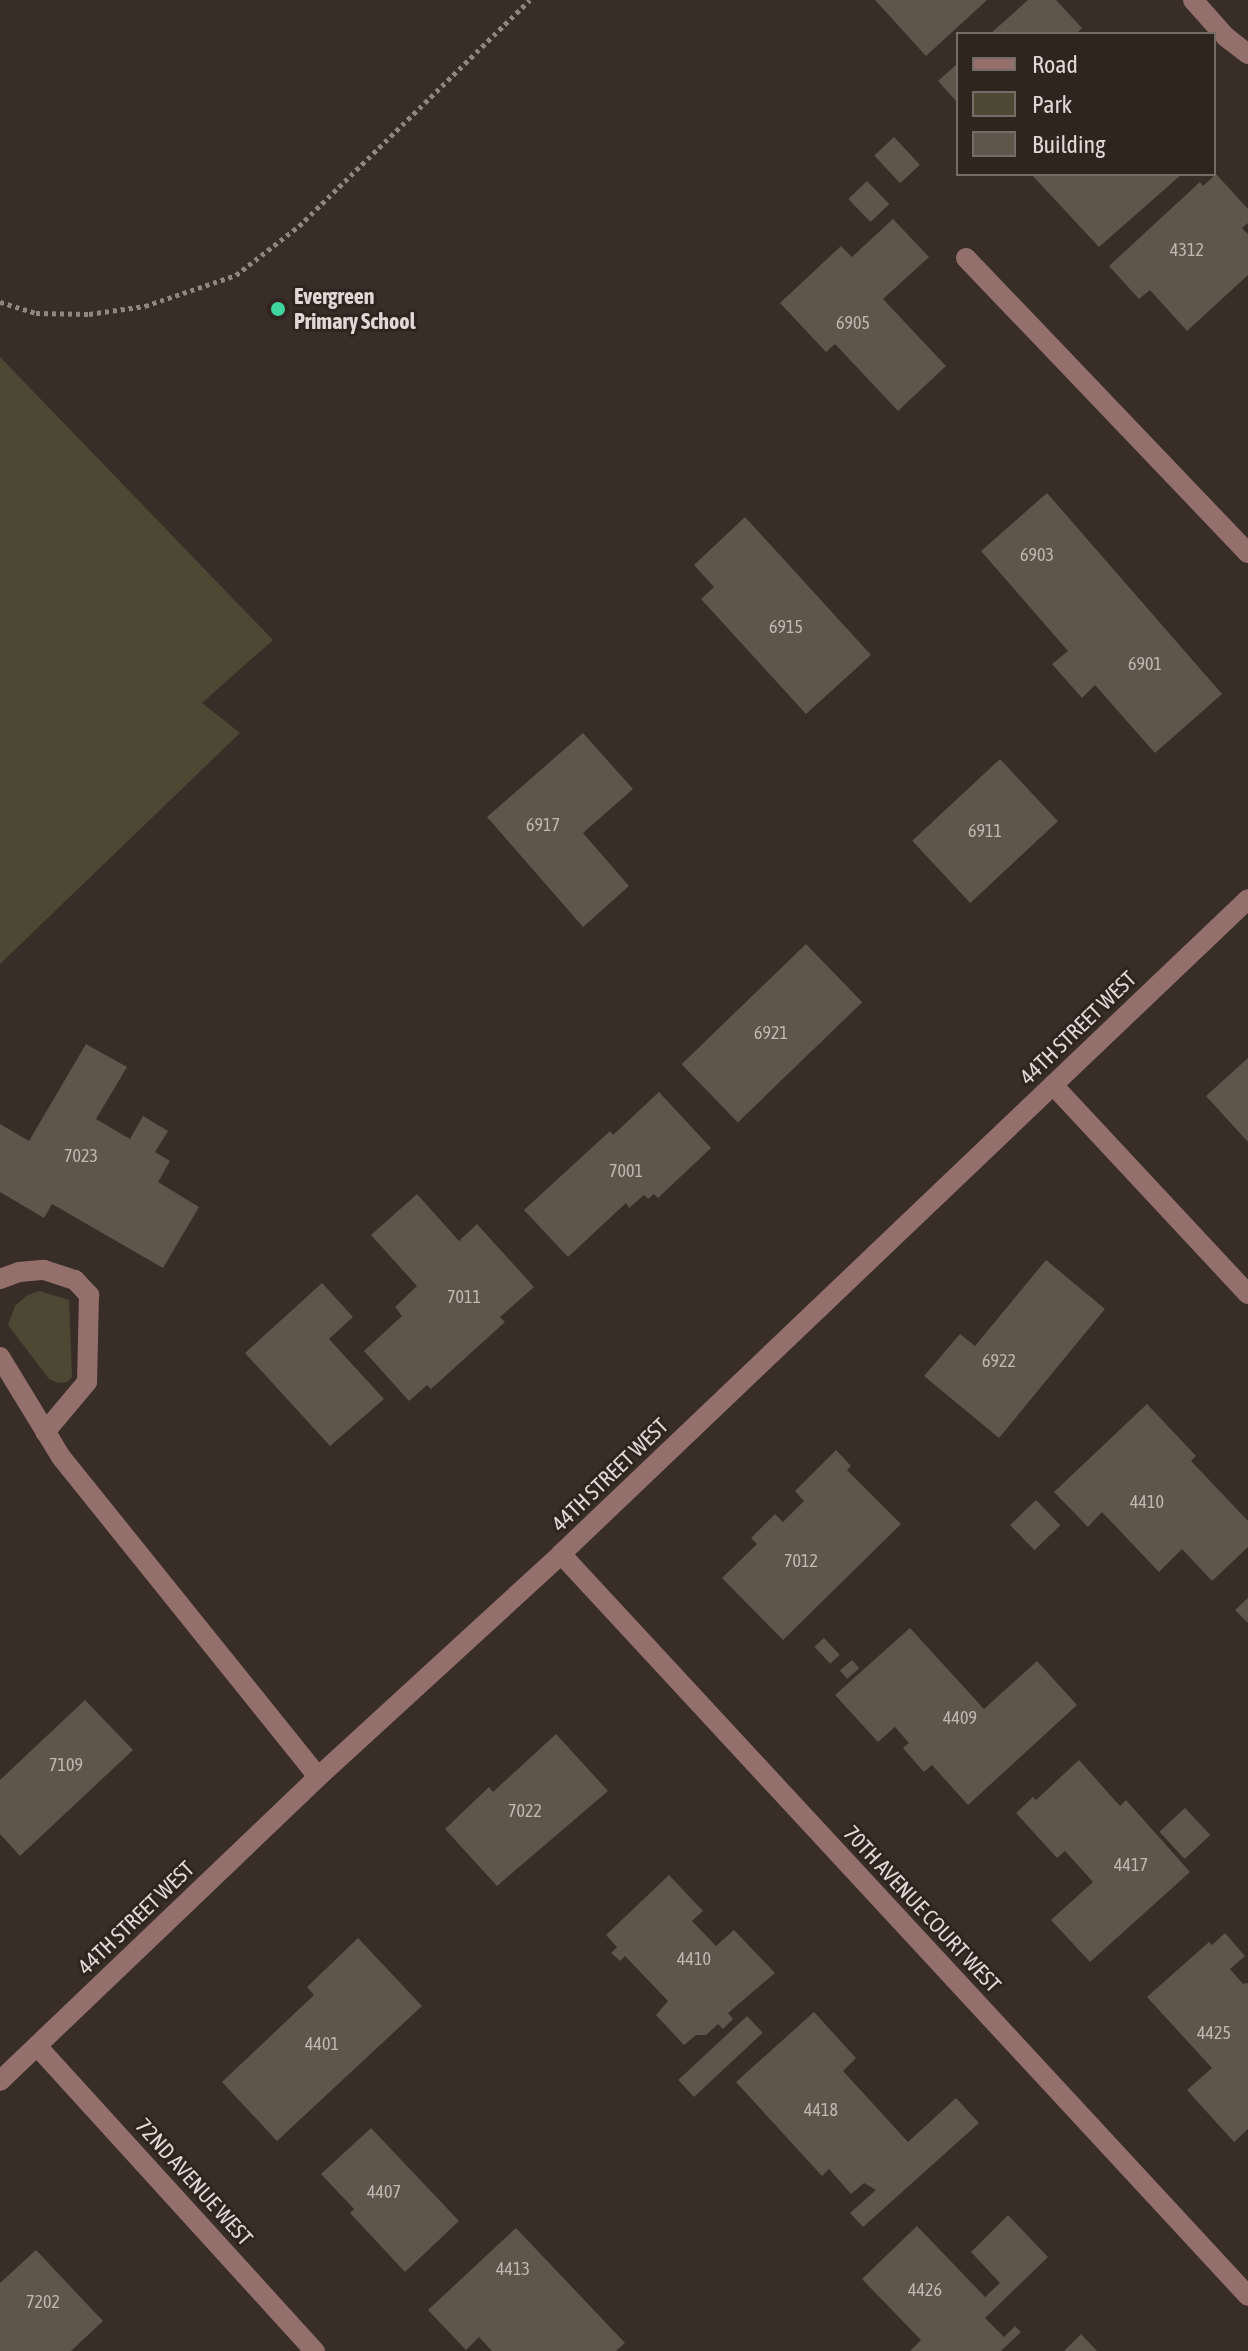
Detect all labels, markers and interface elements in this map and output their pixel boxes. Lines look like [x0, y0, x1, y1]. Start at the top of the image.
legend [956, 32, 1216, 176]
text: Road [1032, 51, 1078, 78]
text: Park [1032, 91, 1072, 118]
text: Building [1032, 131, 1105, 158]
house number: 4312 [1170, 239, 1204, 261]
place label: Evergreen Primary School [294, 283, 416, 334]
marker: Evergreen Primary School [269, 300, 287, 318]
house number: 6905 [836, 312, 870, 334]
house number: 6903 [1020, 544, 1054, 566]
house number: 6915 [769, 616, 803, 638]
house number: 6901 [1128, 653, 1162, 675]
house number: 6917 [526, 814, 560, 836]
house number: 6911 [968, 820, 1002, 842]
street label: 44TH STREET WEST [1014, 966, 1142, 1090]
house number: 6921 [754, 1022, 788, 1044]
house number: 7023 [64, 1145, 98, 1167]
house number: 7001 [609, 1160, 643, 1182]
house number: 7011 [447, 1286, 481, 1308]
house number: 6922 [982, 1350, 1016, 1372]
street label: 44TH STREET WEST [546, 1413, 674, 1537]
house number: 4410 [1130, 1491, 1164, 1513]
house number: 7012 [784, 1550, 818, 1572]
house number: 4409 [943, 1707, 977, 1729]
house number: 7109 [49, 1754, 83, 1776]
house number: 7022 [508, 1800, 542, 1822]
street label: 70TH AVENUE COURT WEST [838, 1820, 1006, 1998]
house number: 4417 [1114, 1854, 1148, 1876]
street label: 44TH STREET WEST [72, 1856, 200, 1980]
house number: 4410 [677, 1948, 711, 1970]
house number: 4425 [1197, 2022, 1231, 2044]
house number: 4401 [305, 2033, 339, 2055]
house number: 4418 [804, 2099, 838, 2121]
street label: 72ND AVENUE WEST [130, 2113, 258, 2251]
house number: 4407 [367, 2181, 401, 2203]
house number: 4413 [496, 2258, 530, 2280]
house number: 4426 [908, 2279, 942, 2301]
house number: 7202 [26, 2291, 60, 2313]

